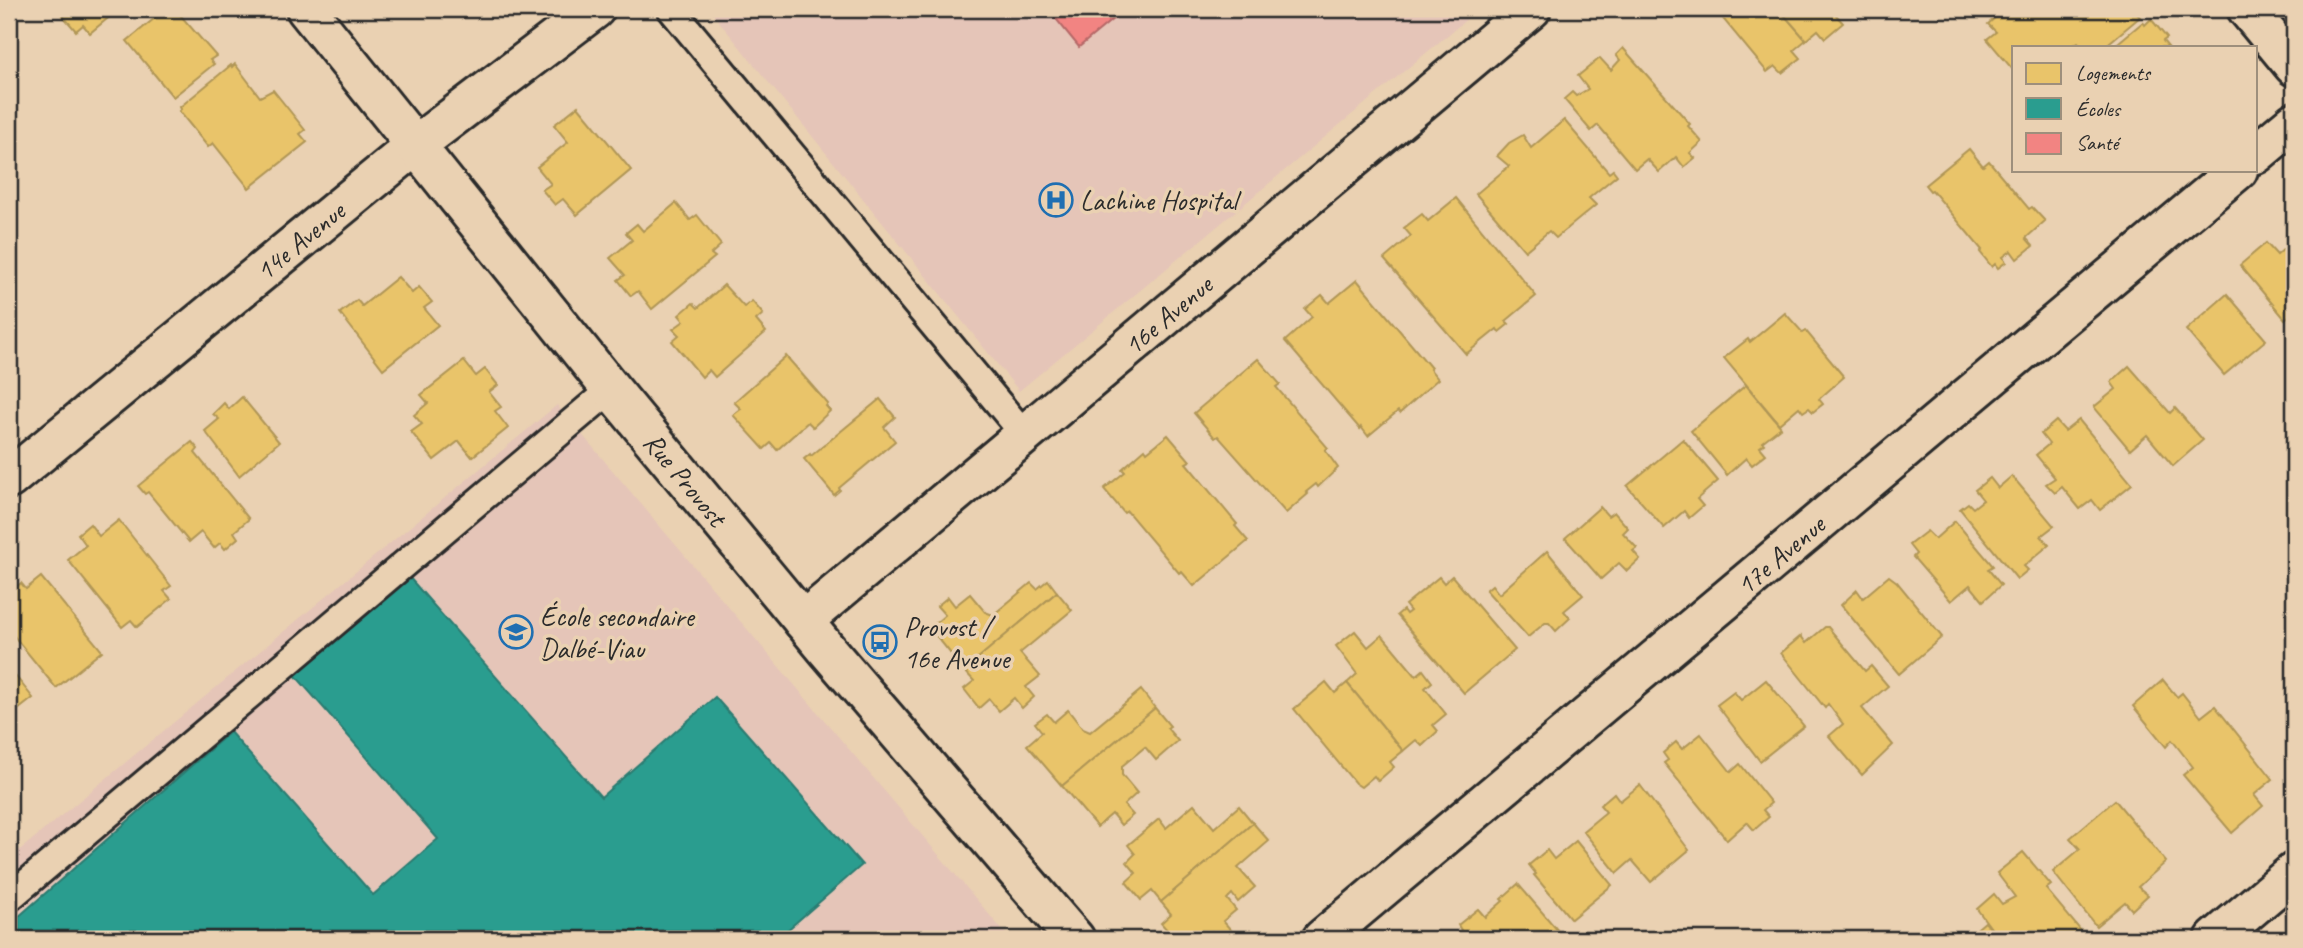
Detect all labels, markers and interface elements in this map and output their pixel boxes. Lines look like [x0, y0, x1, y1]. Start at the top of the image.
legend [2012, 46, 2258, 172]
text: Logements [2076, 60, 2152, 86]
text: Écoles [2076, 96, 2122, 122]
text: Santé [2076, 130, 2122, 156]
hospital icon: Lachine Hospital [1037, 181, 1075, 219]
place label: Lachine Hospital [1080, 183, 1242, 218]
street label: 14e Avenue [248, 192, 353, 287]
street label: 16e Avenue [1116, 266, 1220, 362]
street label: Rue Provost [637, 425, 736, 535]
street label: 17e Avenue [1728, 506, 1833, 602]
place label: École secondaire Dalbé-Viau [540, 599, 695, 666]
place label: Provost / 16e Avenue [904, 609, 1011, 676]
school or university icon: École secondaire Dalbé-Viau [497, 613, 535, 651]
bus stop icon: Provost / 16e Avenue [861, 623, 899, 661]

